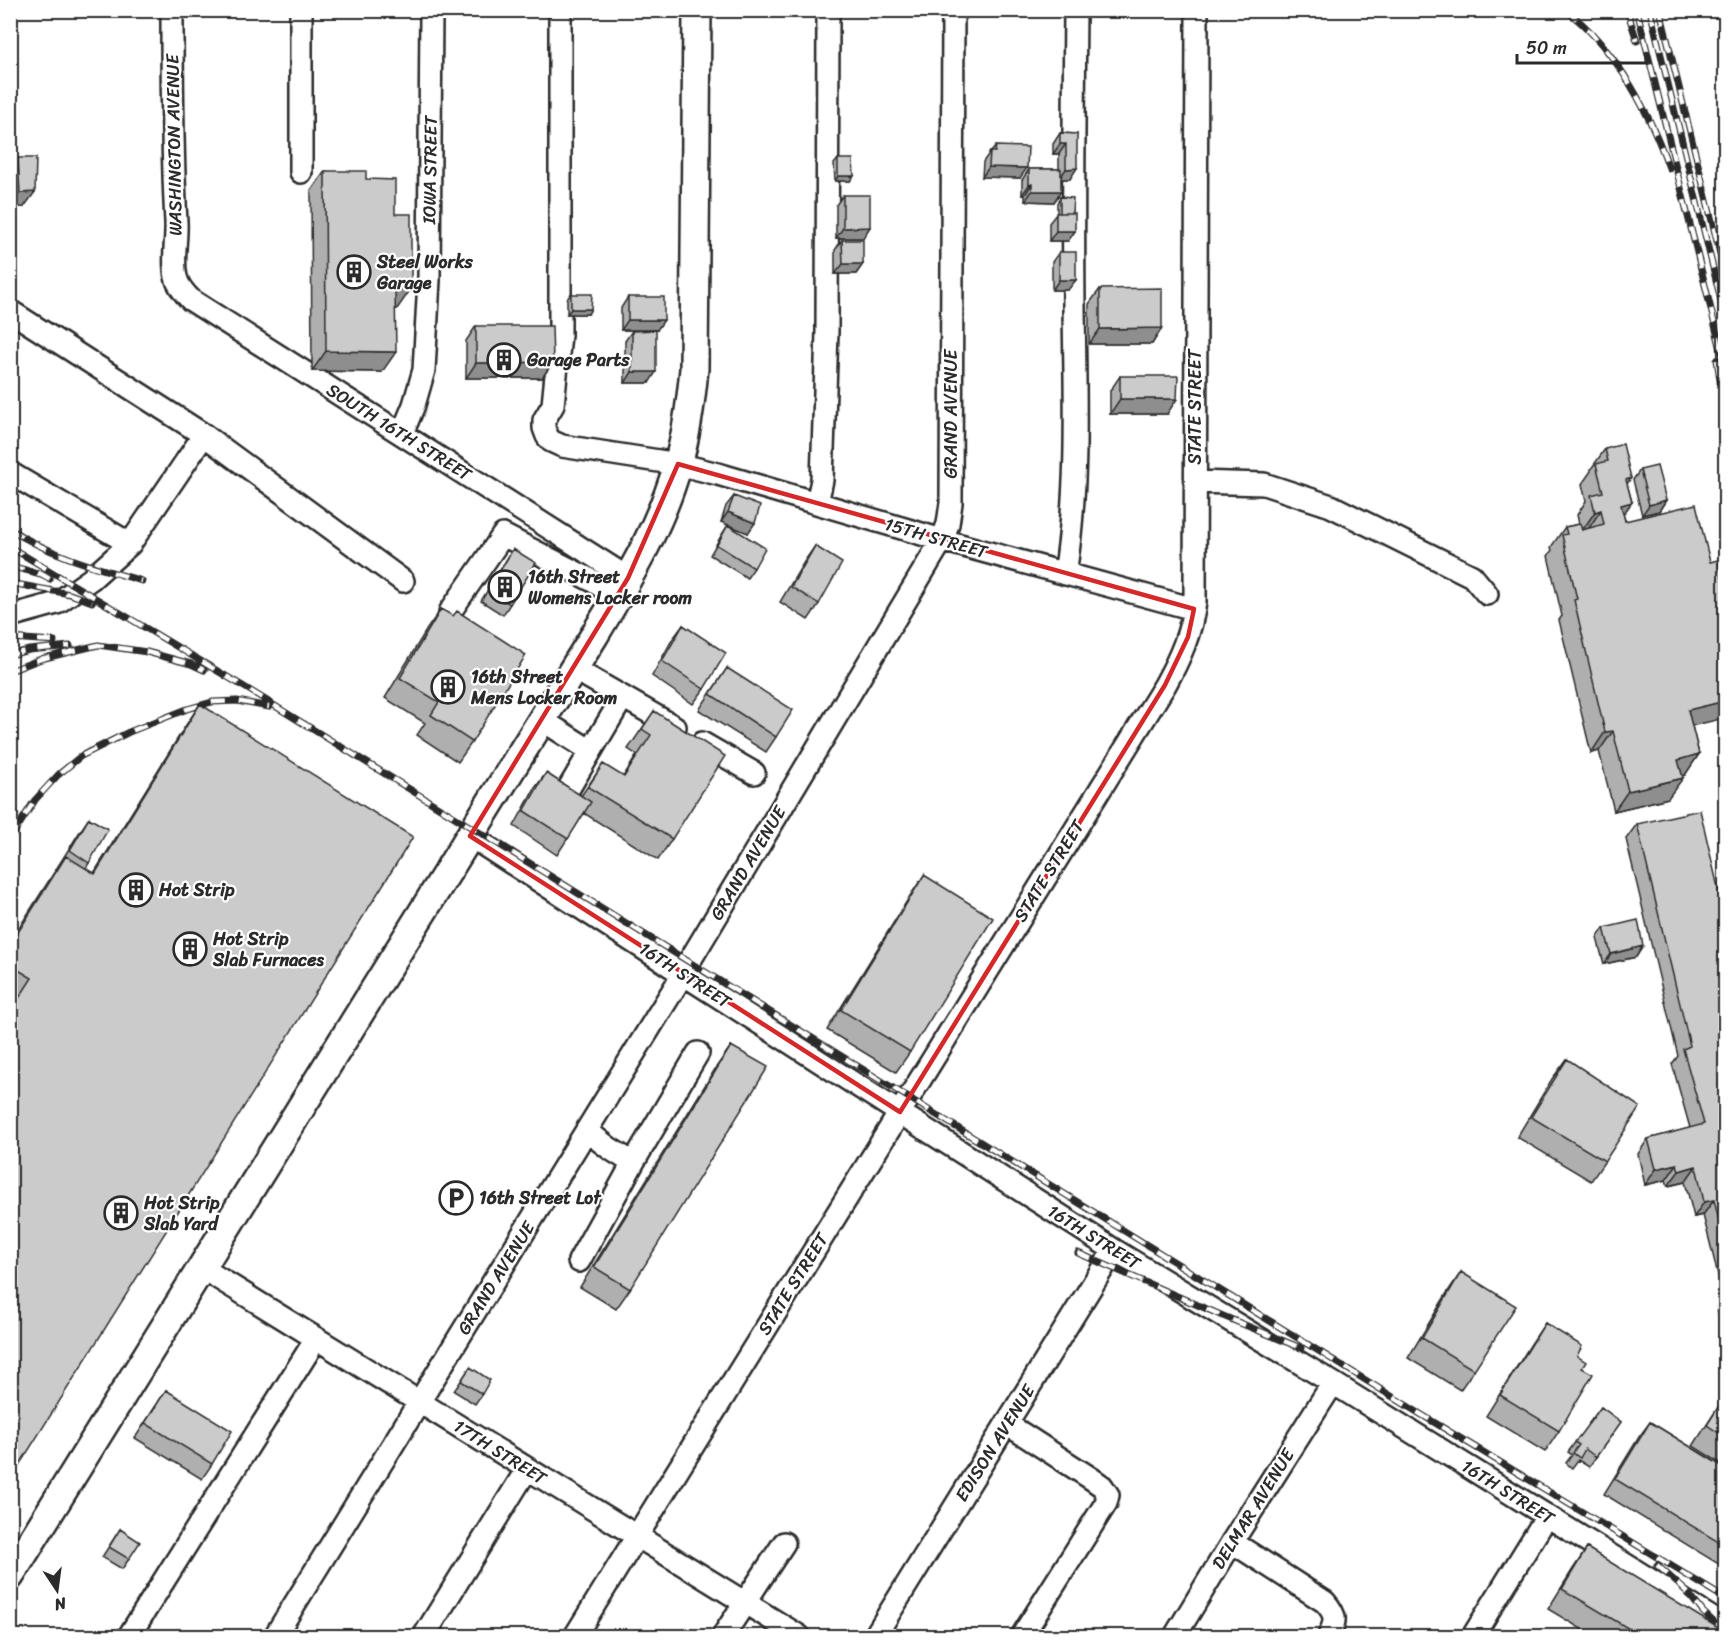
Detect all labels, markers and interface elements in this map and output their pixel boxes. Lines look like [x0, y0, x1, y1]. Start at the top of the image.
scale bar [1517, 27, 1646, 65]
text: 50 m [1526, 32, 1567, 64]
street label: WASHINGTON AVENUE [156, 53, 192, 236]
street label: IOWA STREET [413, 114, 447, 225]
place label: Steel Works Garage [376, 246, 473, 299]
building icon: Steel Works Garage [336, 254, 372, 290]
building icon: Garage Parts [486, 342, 522, 378]
place label: Garage Parts [526, 344, 630, 376]
street label: STATE STREET [1179, 348, 1211, 465]
street label: GRAND AVENUE [935, 349, 967, 479]
street label: SOUTH 16TH STREET [320, 374, 479, 490]
street label: 15TH STREET [881, 508, 992, 568]
place label: 16th Street Womens Locker room [528, 561, 692, 614]
building icon: 16th Street Womens Locker room [487, 569, 523, 605]
place label: 16th Street Mens Locker Room [470, 661, 618, 714]
building icon: 16th Street Mens Locker Room [430, 669, 466, 705]
street label: GRAND AVENUE [701, 799, 795, 927]
street label: STATE STREET [1005, 813, 1094, 929]
building icon: Hot Strip [118, 872, 154, 908]
place label: Hot Strip [158, 874, 235, 906]
place label: Hot Strip Slab Furnaces [212, 923, 325, 976]
building icon: Hot Strip Slab Furnaces [172, 931, 208, 967]
street label: 16TH STREET [632, 933, 739, 1018]
parking icon: 16th Street Lot [438, 1180, 474, 1216]
place label: 16th Street Lot [479, 1182, 602, 1214]
place label: Hot Strip Slab Yard [143, 1187, 220, 1240]
building icon: Hot Strip Slab Yard [103, 1195, 139, 1231]
street label: 16TH STREET [1041, 1196, 1148, 1279]
street label: GRAND AVENUE [448, 1214, 544, 1341]
street label: STATE STREET [749, 1226, 838, 1342]
street label: EDISON AVENUE [946, 1377, 1044, 1508]
street label: 17TH STREET [447, 1411, 554, 1494]
street label: DELMAR AVENUE [1203, 1441, 1304, 1576]
street label: 16TH STREET [1455, 1451, 1562, 1534]
north arrow [27, 1560, 87, 1620]
text: N [51, 1589, 70, 1620]

